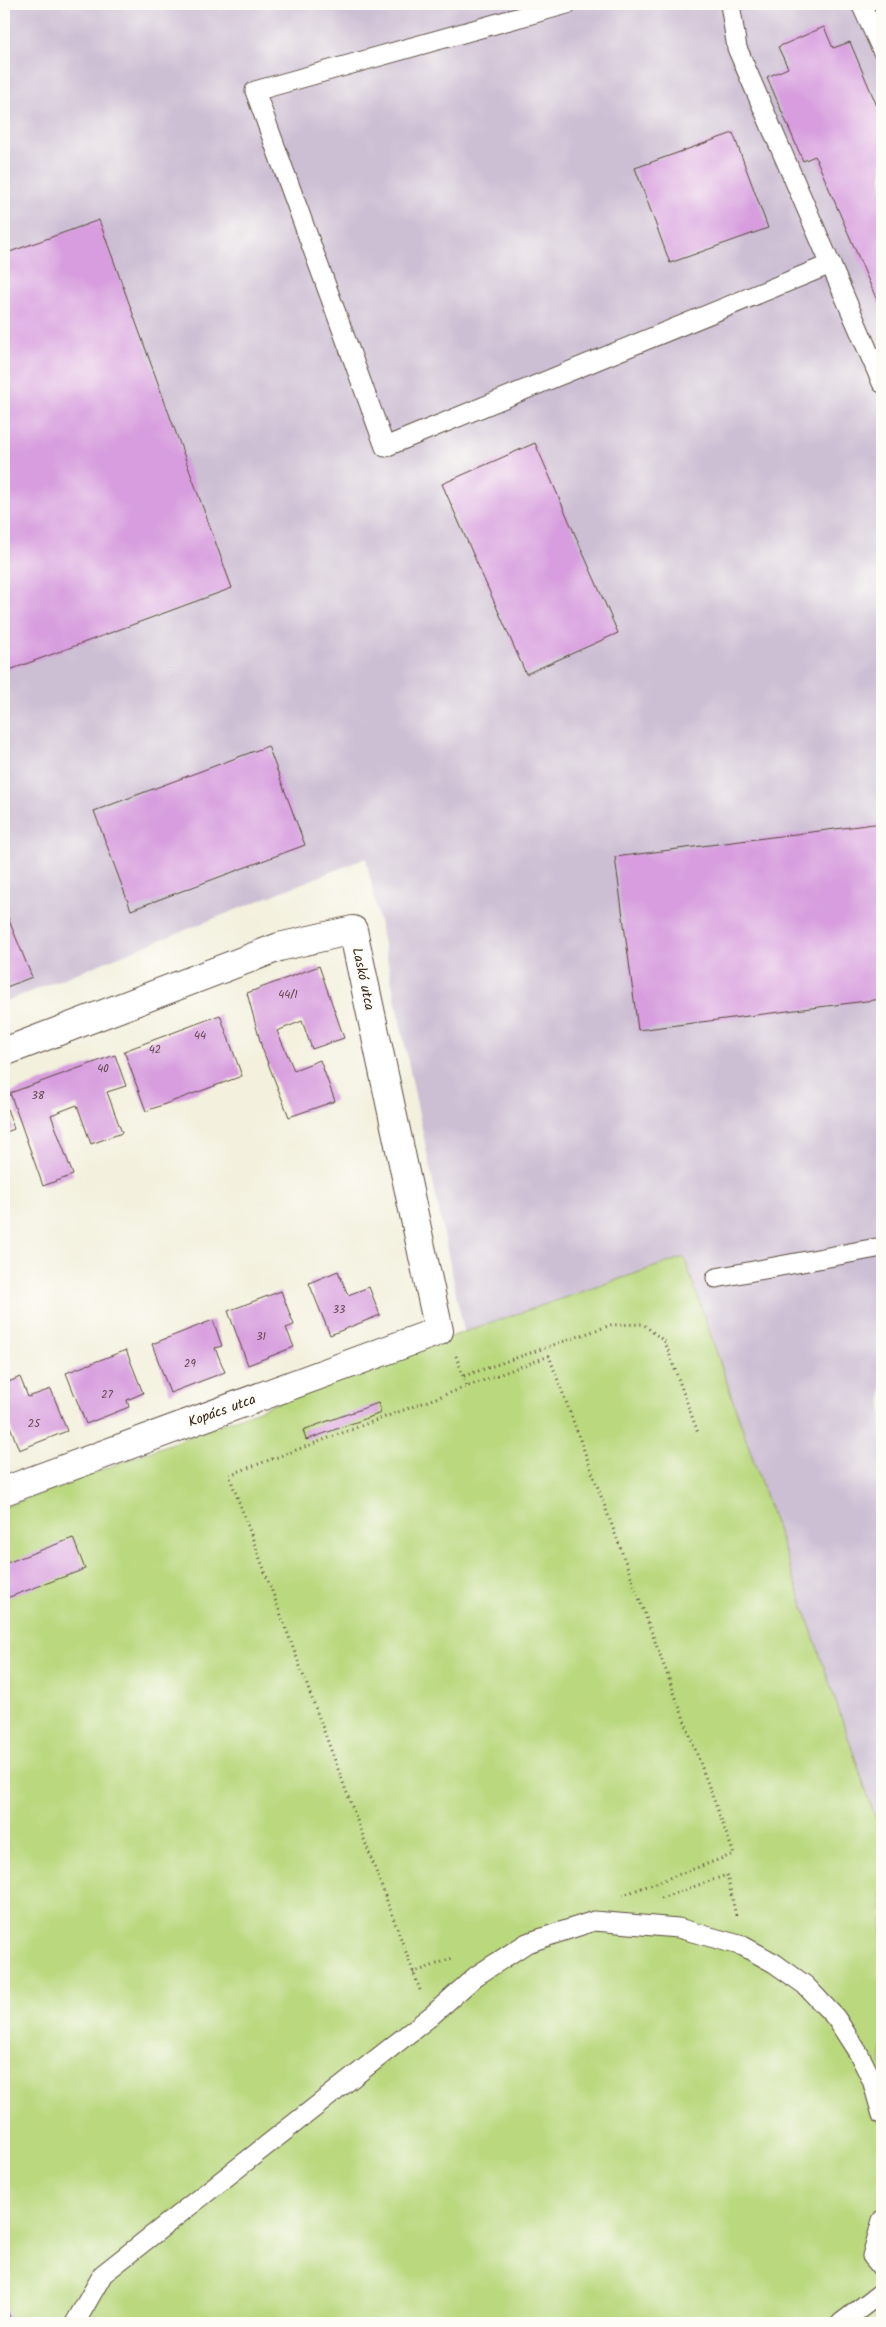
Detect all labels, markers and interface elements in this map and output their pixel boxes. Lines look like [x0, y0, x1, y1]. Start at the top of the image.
street label: Laskó utca [346, 946, 380, 1012]
house number: 44/1 [278, 986, 298, 1004]
house number: 44 [194, 1027, 206, 1045]
house number: 42 [149, 1041, 161, 1059]
house number: 40 [97, 1060, 109, 1078]
house number: 38 [32, 1087, 45, 1105]
house number: 33 [333, 1301, 345, 1319]
house number: 31 [256, 1328, 266, 1346]
house number: 29 [184, 1355, 197, 1373]
house number: 27 [101, 1386, 114, 1404]
street label: Kopács utca [185, 1389, 259, 1433]
house number: 25 [28, 1415, 41, 1433]

